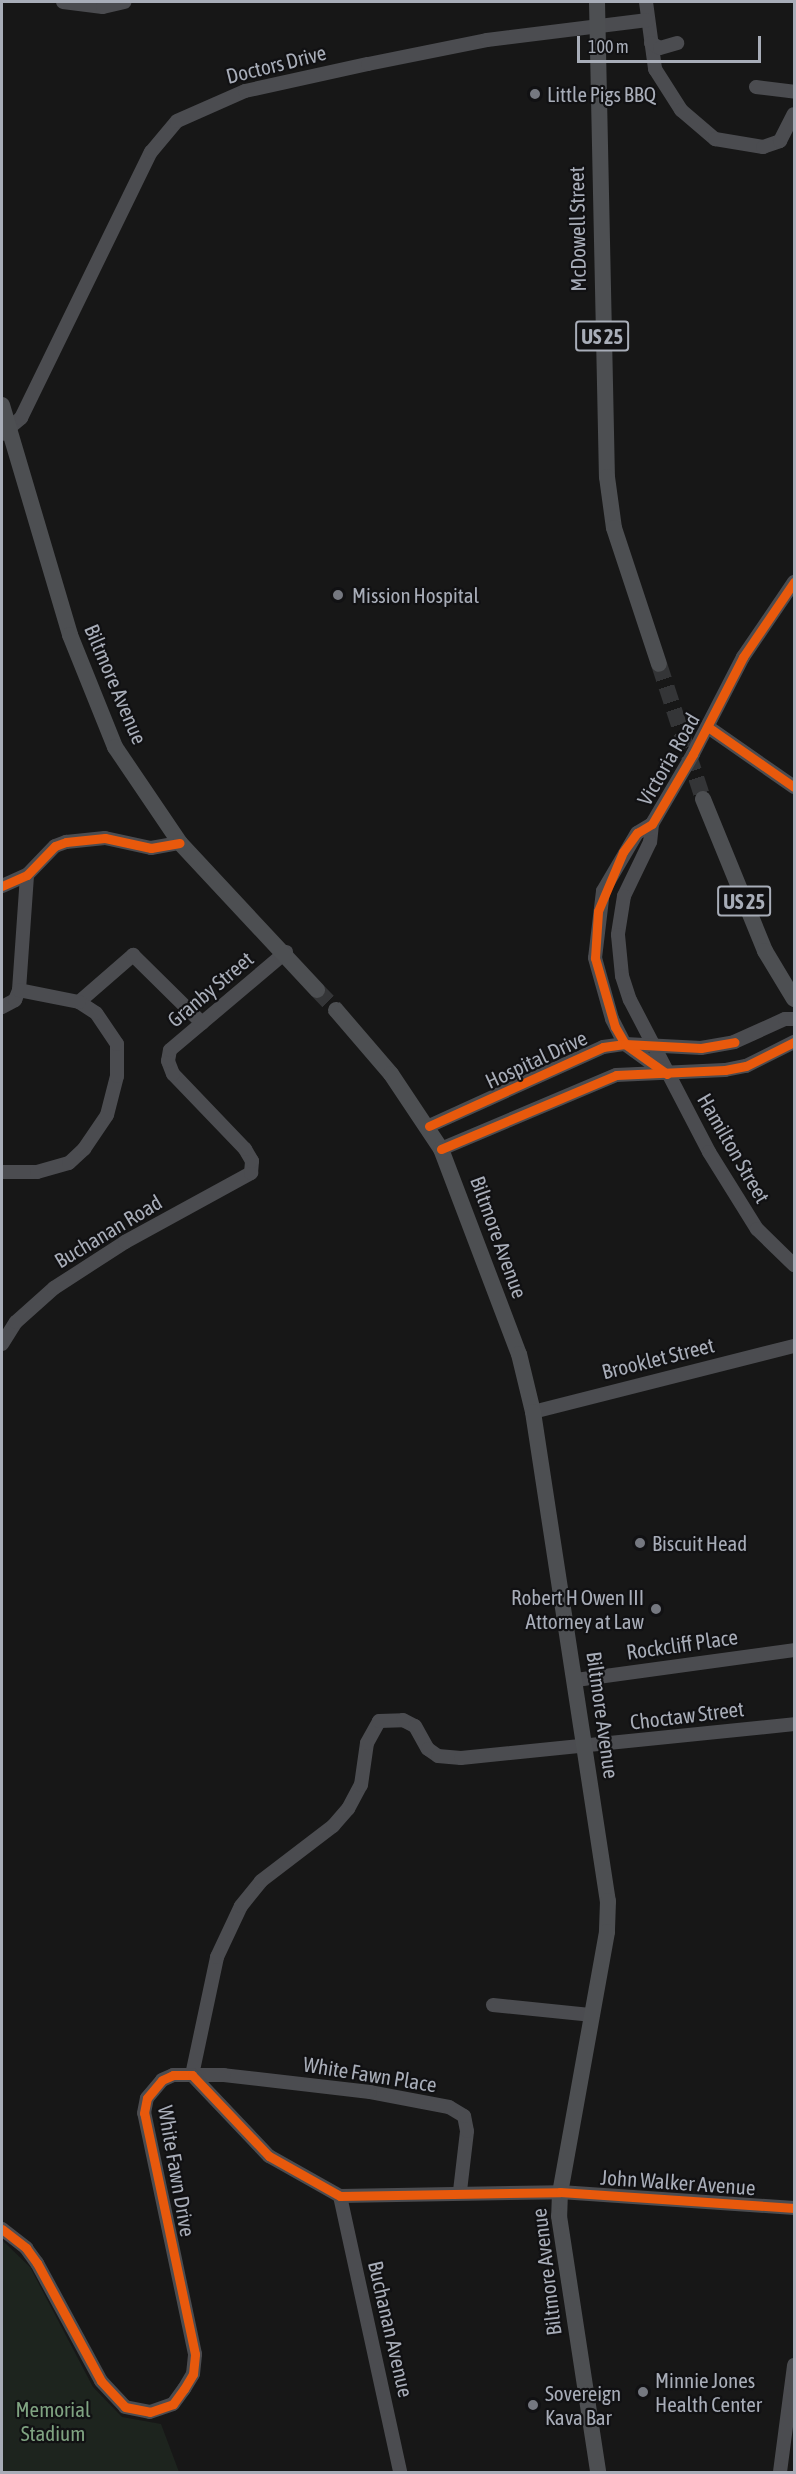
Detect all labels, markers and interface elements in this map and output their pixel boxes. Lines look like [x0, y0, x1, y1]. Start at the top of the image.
scale bar [580, 24, 764, 62]
text: 100 m [588, 36, 629, 57]
street label: Doctors Drive [223, 39, 329, 89]
place label: Little Pigs BBQ [547, 81, 656, 107]
marker: Little Pigs BBQ [528, 87, 542, 101]
street label: McDowell Street [563, 166, 591, 292]
road number: US 25 [575, 319, 629, 353]
place label: Mission Hospital [352, 582, 479, 608]
marker: Mission Hospital [329, 586, 347, 604]
street label: Biltmore Avenue [79, 620, 153, 748]
street label: Victoria Road [631, 708, 705, 810]
road number: US 25 [717, 884, 771, 918]
street label: Granby Street [162, 946, 258, 1032]
street label: Hospital Drive [481, 1024, 591, 1094]
street label: Hamilton Street [693, 1089, 775, 1207]
street label: Biltmore Avenue [465, 1172, 533, 1302]
street label: Buchanan Road [50, 1189, 166, 1273]
street label: Brooklet Street [599, 1332, 717, 1384]
place label: Biscuit Head [652, 1530, 747, 1556]
marker: Biscuit Head [633, 1536, 647, 1550]
place label: Robert H Owen III Attorney at Law [511, 1584, 644, 1634]
marker: Robert H Owen III Attorney at Law [649, 1602, 663, 1616]
street label: Rockcliff Place [625, 1624, 739, 1664]
street label: Biltmore Avenue [582, 1650, 624, 1780]
street label: Choctaw Street [629, 1696, 745, 1734]
street label: White Fawn Place [301, 2051, 439, 2097]
street label: White Fawn Drive [153, 2103, 201, 2239]
street label: John Walker Avenue [600, 2164, 756, 2200]
street label: Biltmore Avenue [526, 2207, 566, 2337]
street label: Buchanan Avenue [363, 2258, 419, 2400]
place label: Minnie Jones Health Center [655, 2367, 762, 2417]
place label: Sovereign Kava Bar [545, 2380, 621, 2430]
marker: Minnie Jones Health Center [636, 2385, 650, 2399]
park label: Memorial Stadium [16, 2396, 90, 2446]
marker: Sovereign Kava Bar [526, 2398, 540, 2412]

